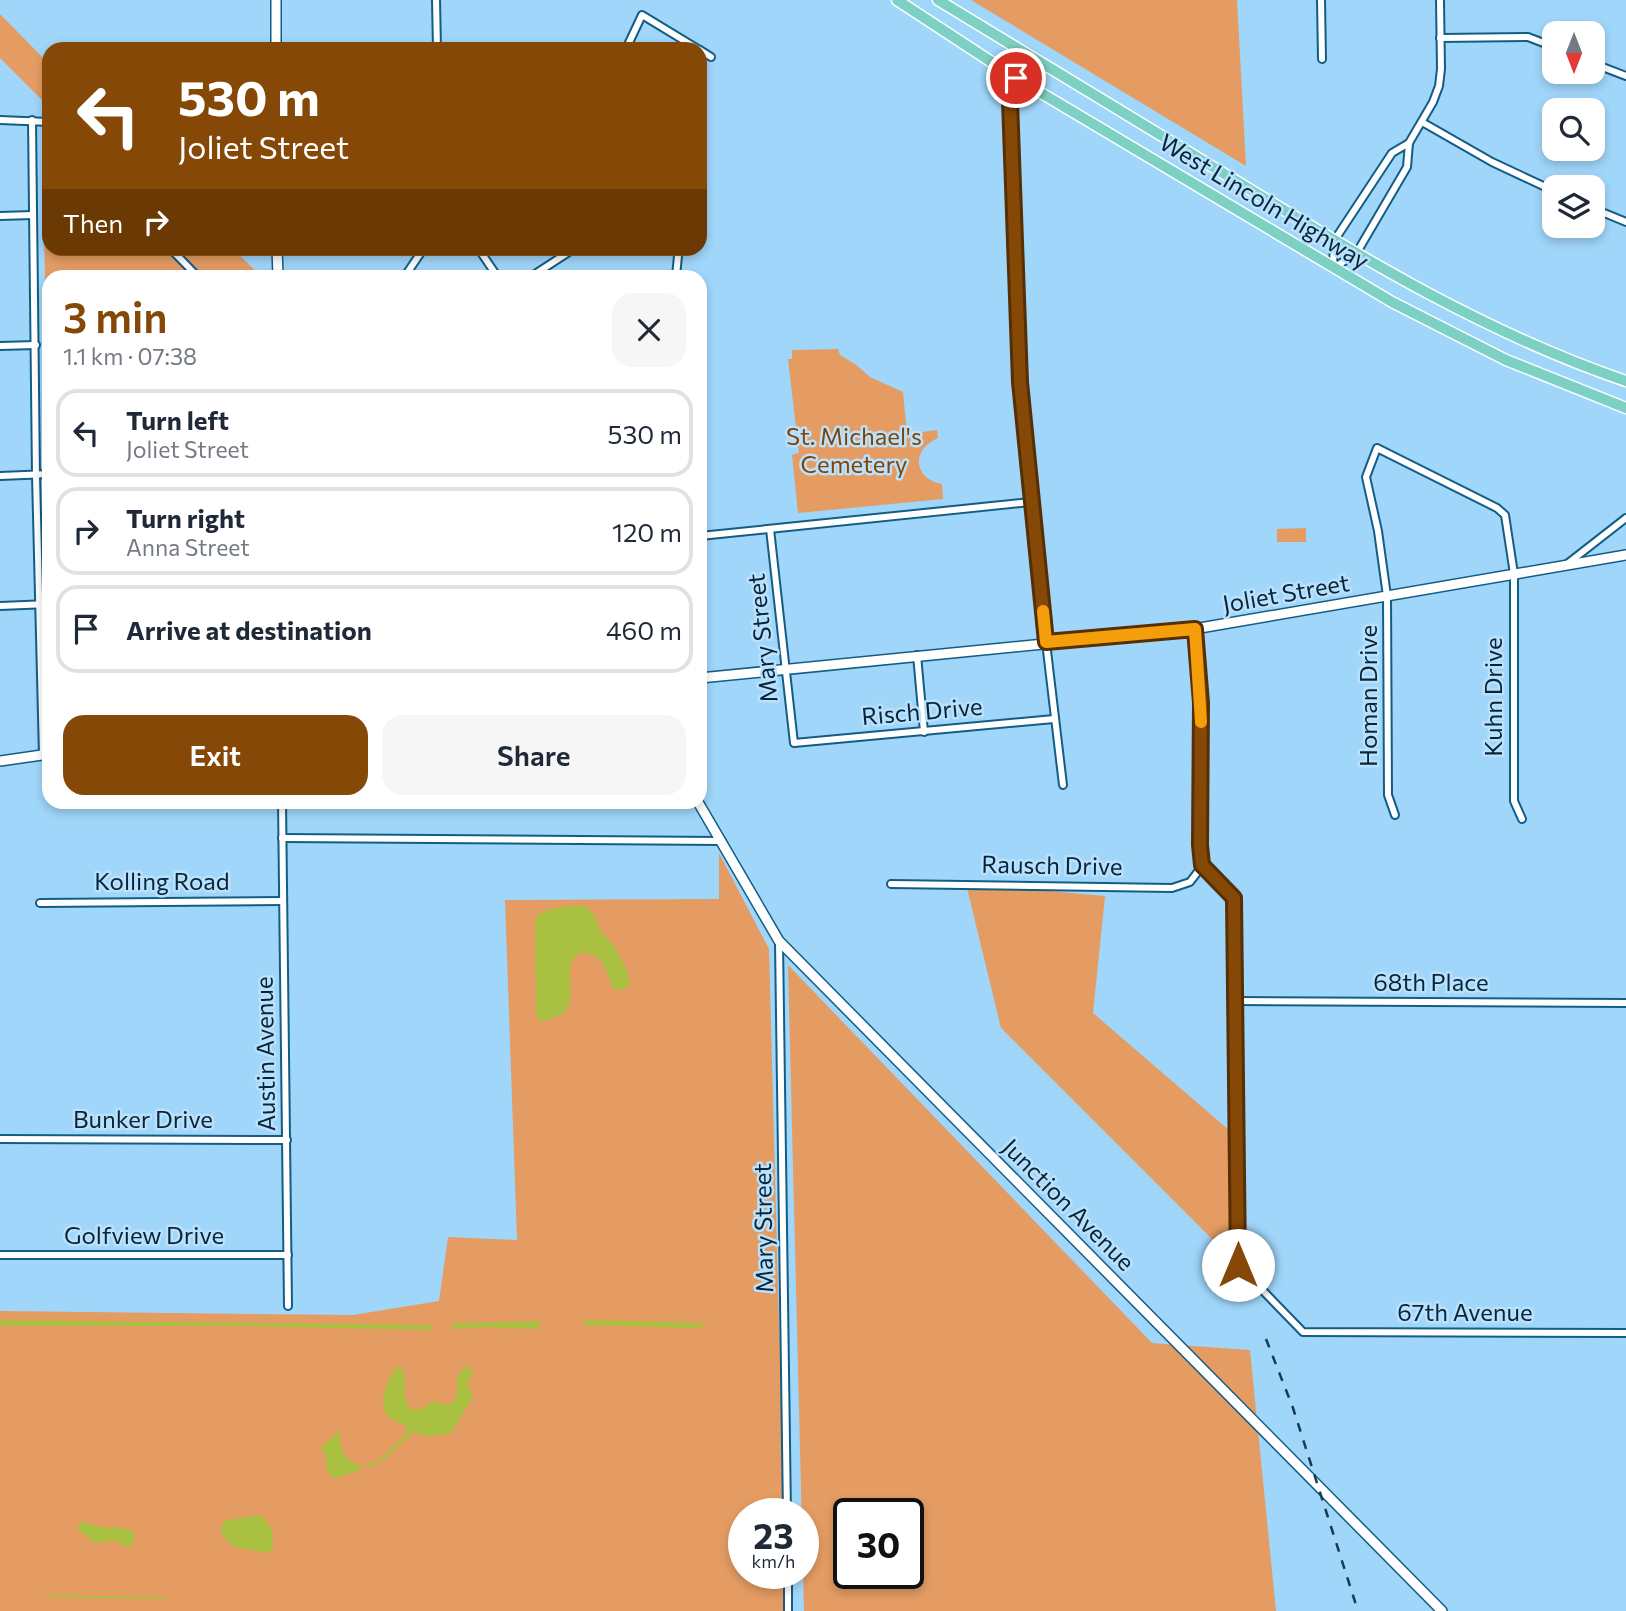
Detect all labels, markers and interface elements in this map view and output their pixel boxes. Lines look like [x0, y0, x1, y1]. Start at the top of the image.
north arrow [1542, 21, 1605, 84]
map controls [1542, 21, 1605, 238]
pin [986, 48, 1046, 108]
icon: arrive [997, 59, 1035, 97]
text: 530 m [178, 66, 320, 126]
icon: left [63, 70, 154, 161]
button: search [1542, 98, 1605, 161]
text: Joliet Street [178, 126, 349, 166]
street label: West Lincoln Highway [1155, 127, 1375, 275]
button: layers [1542, 175, 1605, 238]
icon: right [137, 203, 175, 241]
text: Then [63, 207, 123, 238]
text: 3 min [63, 290, 168, 342]
button: close [612, 293, 686, 367]
text: 1.1 km · 07:38 [63, 342, 197, 370]
text: Turn left [126, 404, 229, 435]
icon: left [67, 414, 105, 452]
text: 530 m [608, 418, 682, 449]
park label: St. Michael's Cemetery [786, 421, 922, 478]
text: Joliet Street [126, 435, 249, 463]
text: Turn right [126, 502, 245, 533]
icon: right [67, 512, 105, 550]
text: 120 m [612, 516, 682, 547]
text: Anna Street [126, 533, 250, 561]
street label: Joliet Street [1220, 567, 1352, 618]
street label: Mary Street [740, 572, 783, 704]
icon: arrive [67, 610, 105, 648]
text: Arrive at destination [126, 614, 372, 645]
text: 460 m [606, 614, 682, 645]
street label: Homan Drive [1353, 625, 1382, 767]
street label: Kuhn Drive [1478, 637, 1507, 757]
street label: Risch Drive [860, 691, 984, 730]
button: Exit [63, 715, 368, 795]
button: Share [382, 715, 686, 795]
street label: Rausch Drive [981, 849, 1123, 880]
street label: Kolling Road [94, 866, 230, 895]
street label: 68th Place [1373, 967, 1489, 996]
street label: Austin Avenue [249, 976, 280, 1132]
street label: Bunker Drive [73, 1104, 213, 1133]
street label: Junction Avenue [997, 1132, 1141, 1276]
street label: Mary Street [747, 1163, 778, 1293]
street label: Golfview Drive [64, 1220, 224, 1249]
position arrow [1201, 1228, 1275, 1302]
street label: 67th Avenue [1397, 1297, 1533, 1326]
speed limit sign: 30 [833, 1498, 924, 1589]
text: 23 [753, 1513, 794, 1556]
text: km/h [752, 1550, 795, 1572]

